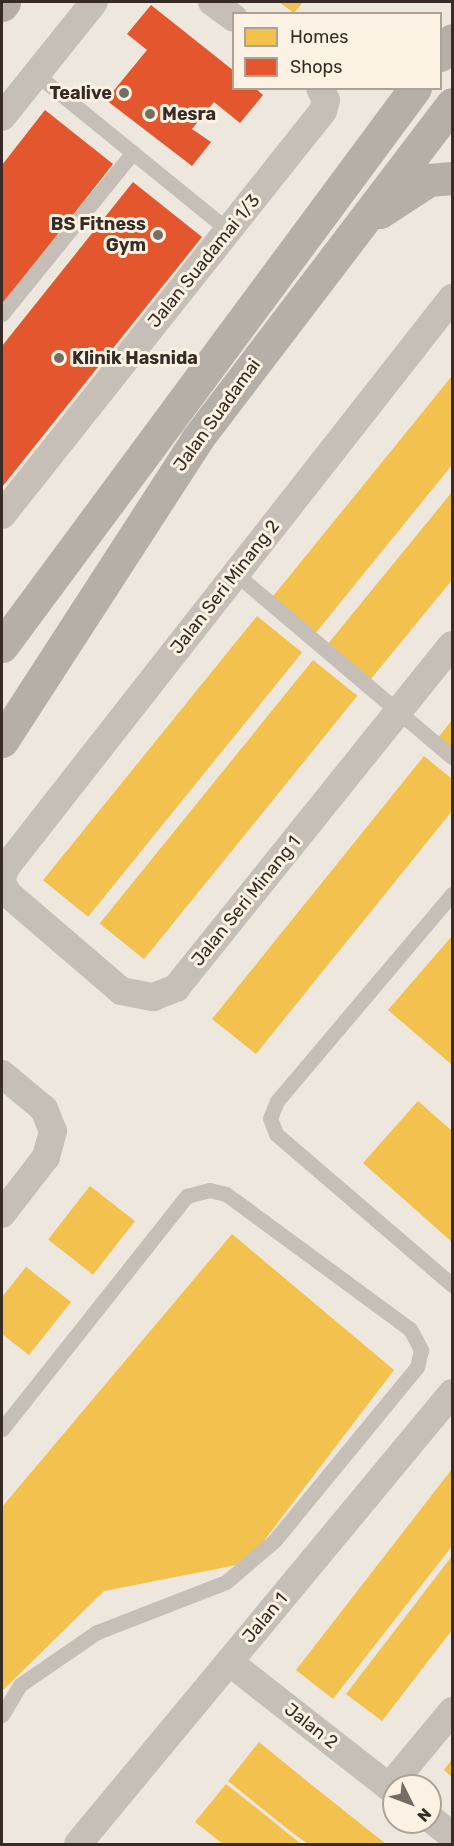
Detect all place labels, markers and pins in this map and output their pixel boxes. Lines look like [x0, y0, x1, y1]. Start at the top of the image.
place label: Tealive [50, 82, 112, 104]
marker: Tealive [117, 86, 131, 100]
place label: Mesra [162, 103, 216, 125]
marker: Mesra [143, 107, 157, 121]
place label: BS Fitness Gym [51, 214, 146, 256]
marker: BS Fitness Gym [151, 228, 165, 242]
place label: Klinik Hasnida [72, 347, 198, 369]
marker: Klinik Hasnida [50, 349, 68, 367]

